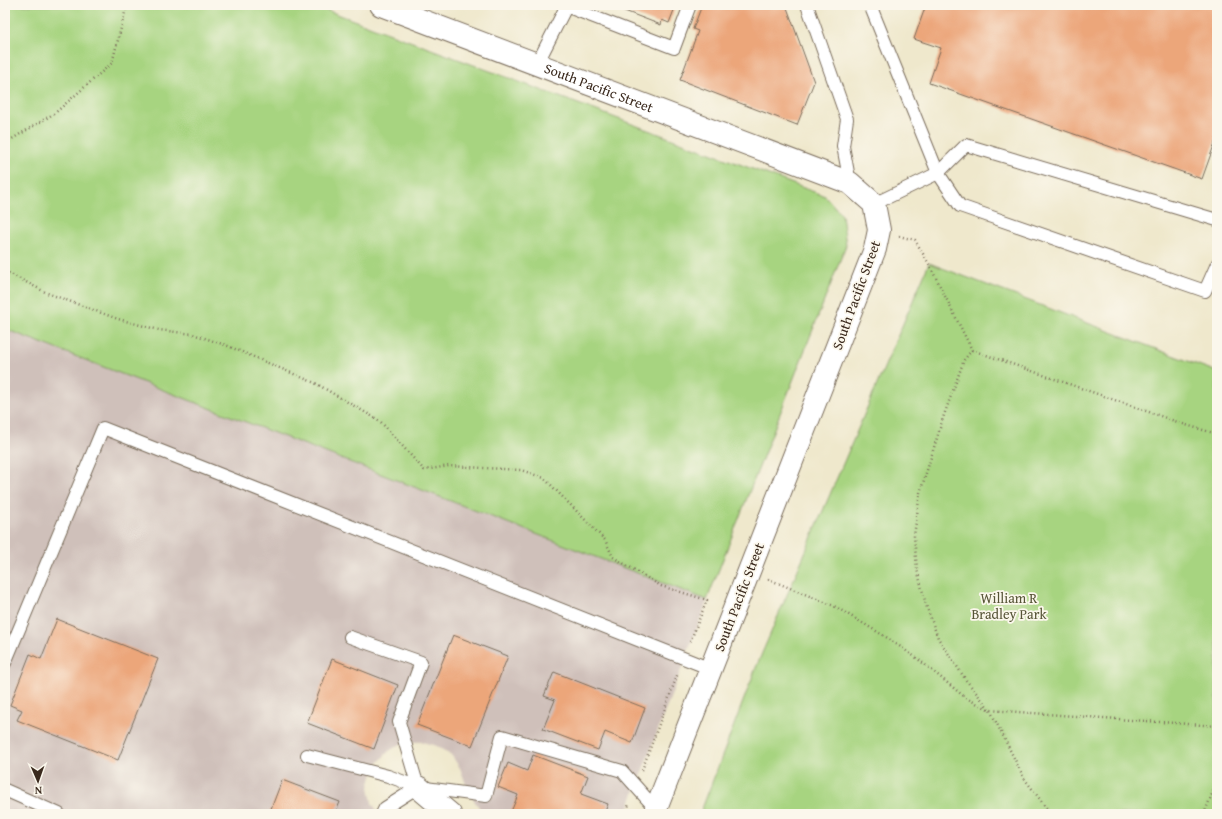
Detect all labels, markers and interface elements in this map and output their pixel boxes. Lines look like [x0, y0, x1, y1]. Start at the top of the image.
street label: South Pacific Street [542, 58, 656, 117]
street label: South Pacific Street [827, 238, 885, 352]
street label: South Pacific Street [709, 540, 769, 654]
park label: William R Bradley Park [971, 588, 1048, 624]
north arrow [18, 761, 58, 801]
text: N [34, 783, 42, 799]

